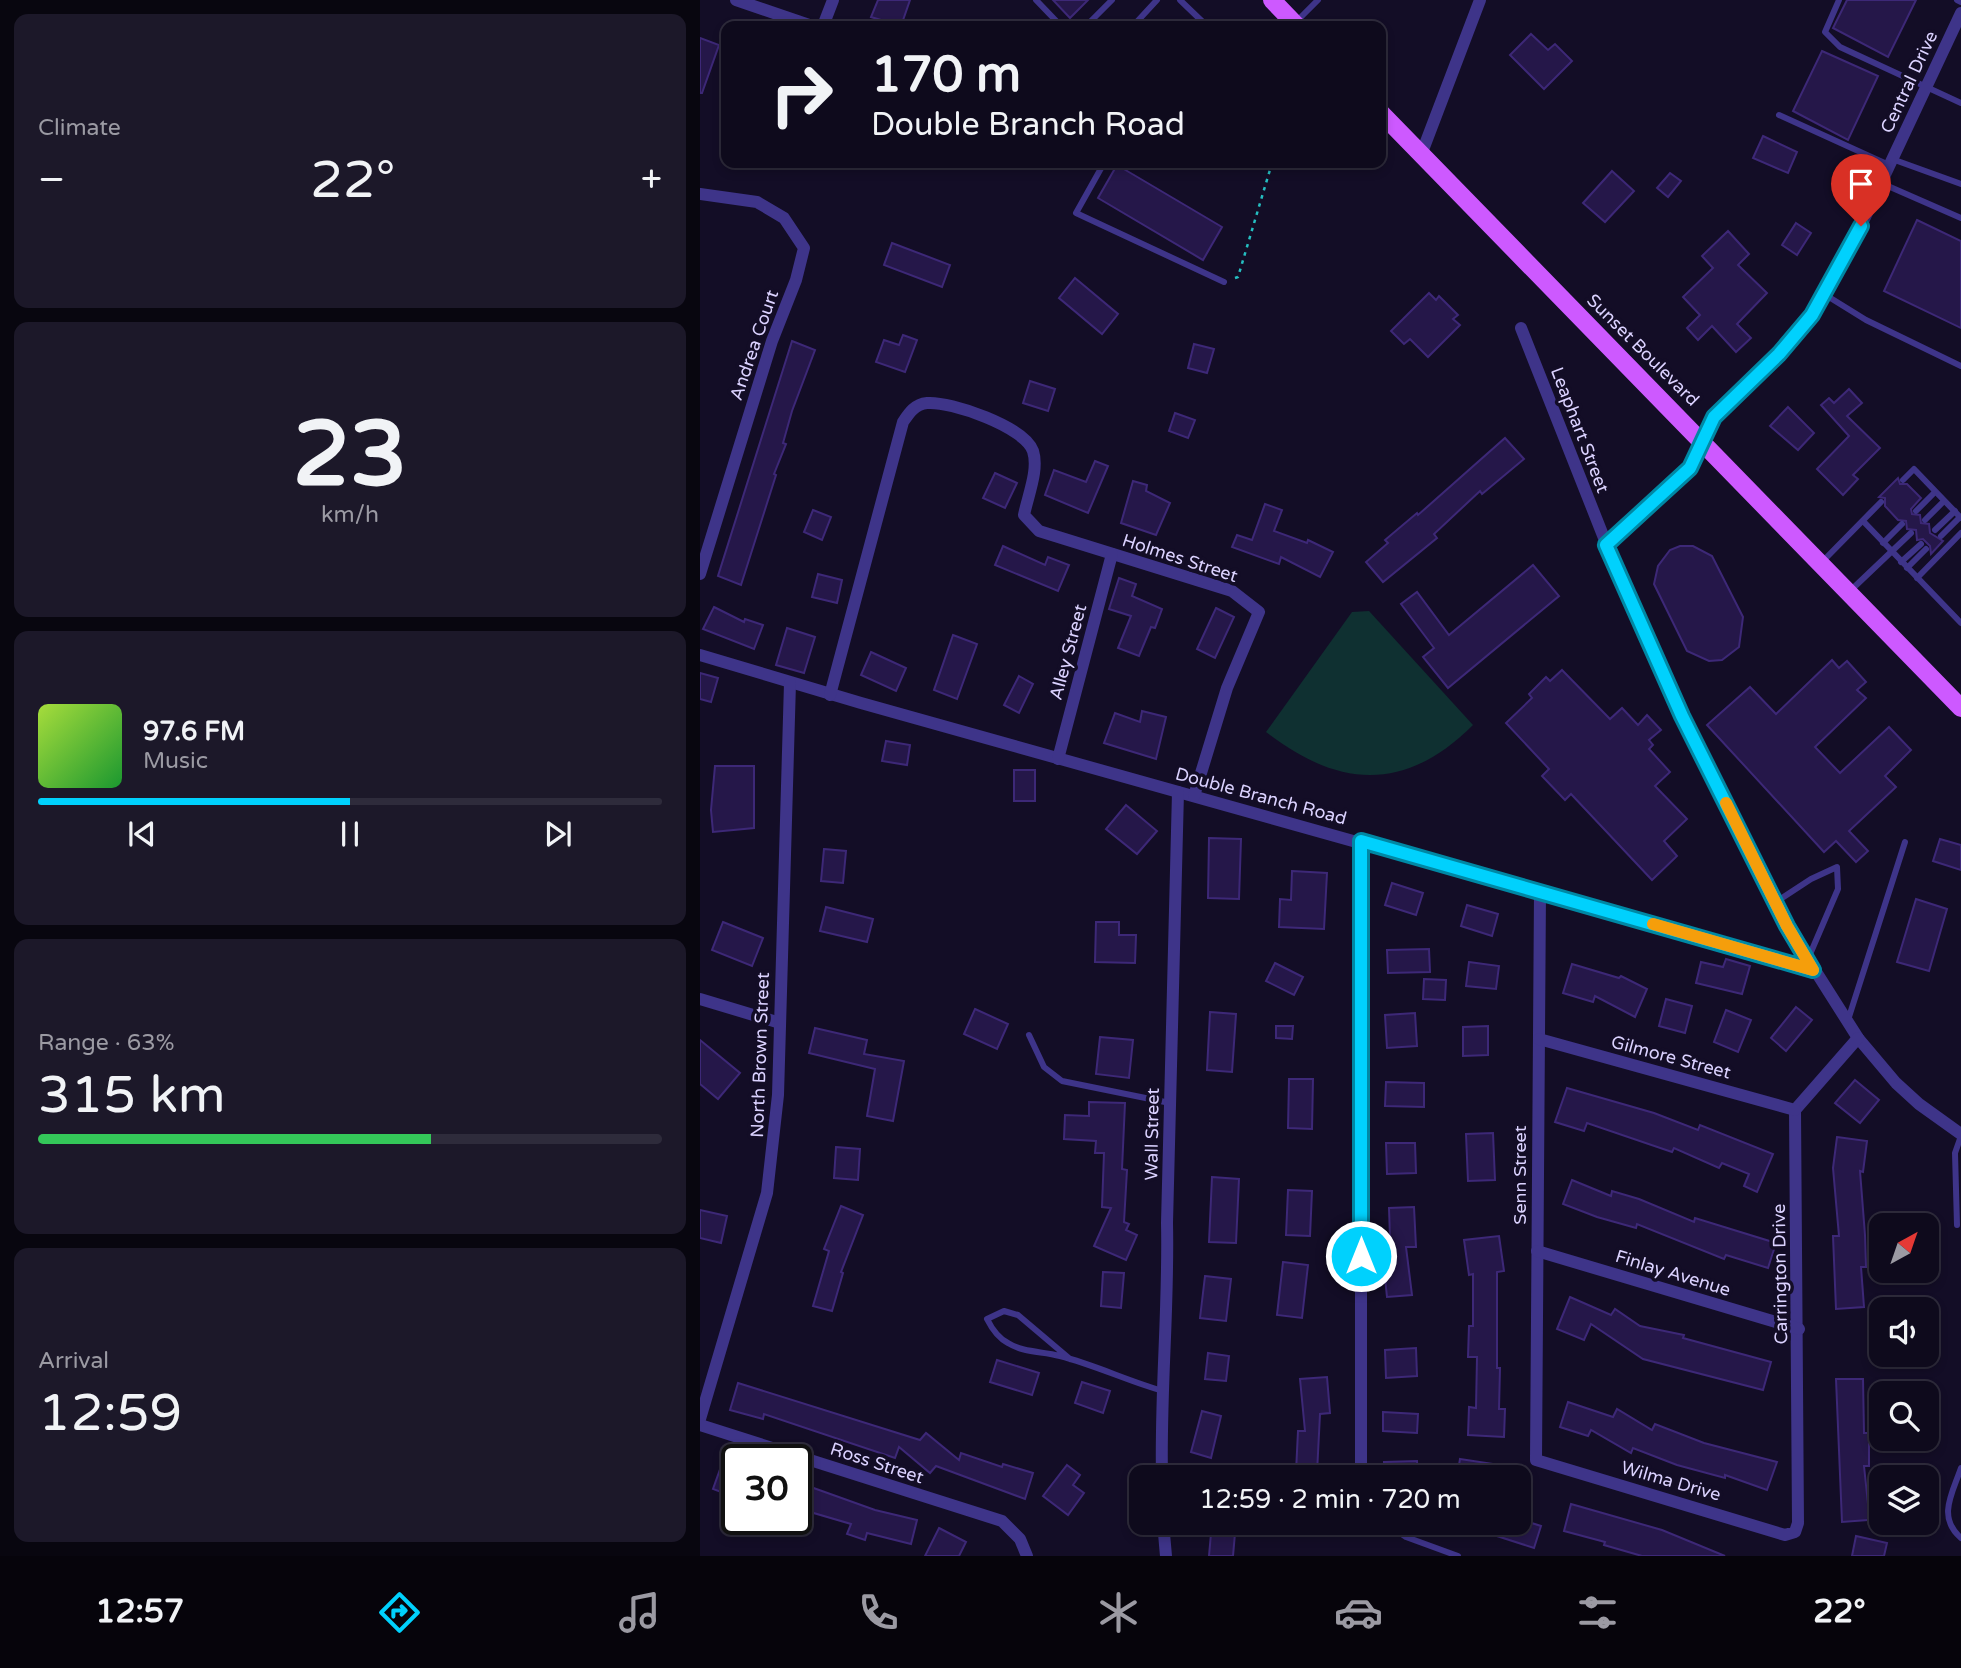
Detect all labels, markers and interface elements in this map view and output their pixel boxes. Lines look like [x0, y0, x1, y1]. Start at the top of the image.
street label: Central Drive [1876, 27, 1942, 137]
text: 170 m [871, 46, 1021, 105]
icon: right [756, 49, 847, 140]
text: Double Branch Road [871, 106, 1185, 144]
text: Climate [38, 114, 121, 142]
text: 22° [310, 149, 395, 212]
pin [1831, 154, 1891, 226]
text: − [38, 157, 65, 203]
text: + [641, 157, 662, 203]
icon: arrive [1842, 165, 1880, 203]
street label: Andrea Court [725, 287, 783, 403]
street label: Sunset Boulevard [1582, 289, 1704, 411]
street label: Leaphart Street [1546, 364, 1614, 496]
text: 23 [293, 400, 407, 510]
text: km/h [321, 501, 379, 529]
street label: Holmes Street [1119, 529, 1241, 587]
street label: Alley Street [1045, 602, 1091, 702]
text: 97.6 FM [143, 716, 245, 747]
text: Music [143, 747, 208, 775]
street label: Double Branch Road [1173, 763, 1349, 829]
icon: previous [123, 815, 161, 853]
icon: pause [331, 815, 369, 853]
icon: next [539, 815, 577, 853]
street label: North Brown Street [746, 972, 774, 1138]
text: Range · 63% [38, 1029, 174, 1057]
street label: Gilmore Street [1609, 1030, 1733, 1084]
text: 315 km [38, 1064, 226, 1127]
street label: Wall Street [1140, 1087, 1164, 1181]
street label: Senn Street [1509, 1125, 1531, 1225]
street label: Carrington Drive [1768, 1203, 1792, 1345]
north arrow [1869, 1213, 1939, 1283]
map controls [1869, 1213, 1939, 1535]
position arrow [1324, 1219, 1398, 1293]
street label: Finlay Avenue [1613, 1245, 1733, 1301]
button: sound [1869, 1297, 1939, 1367]
text: Arrival [38, 1347, 109, 1375]
button: search [1869, 1381, 1939, 1451]
text: 12:59 [38, 1382, 182, 1445]
street label: Ross Street [827, 1438, 927, 1489]
speed limit sign: 30 [721, 1444, 812, 1535]
street label: Wilma Drive [1619, 1456, 1723, 1506]
button: layers [1869, 1465, 1939, 1535]
text: 12:59 · 2 min · 720 m [1199, 1484, 1461, 1515]
icon: directions [375, 1588, 424, 1637]
icon: music [615, 1588, 664, 1637]
icon: phone [854, 1588, 903, 1637]
icon: climate [1094, 1588, 1143, 1637]
icon: car [1334, 1588, 1383, 1637]
icon: filters [1573, 1588, 1622, 1637]
text: 12:57 [95, 1593, 184, 1631]
text: 22° [1813, 1593, 1866, 1631]

